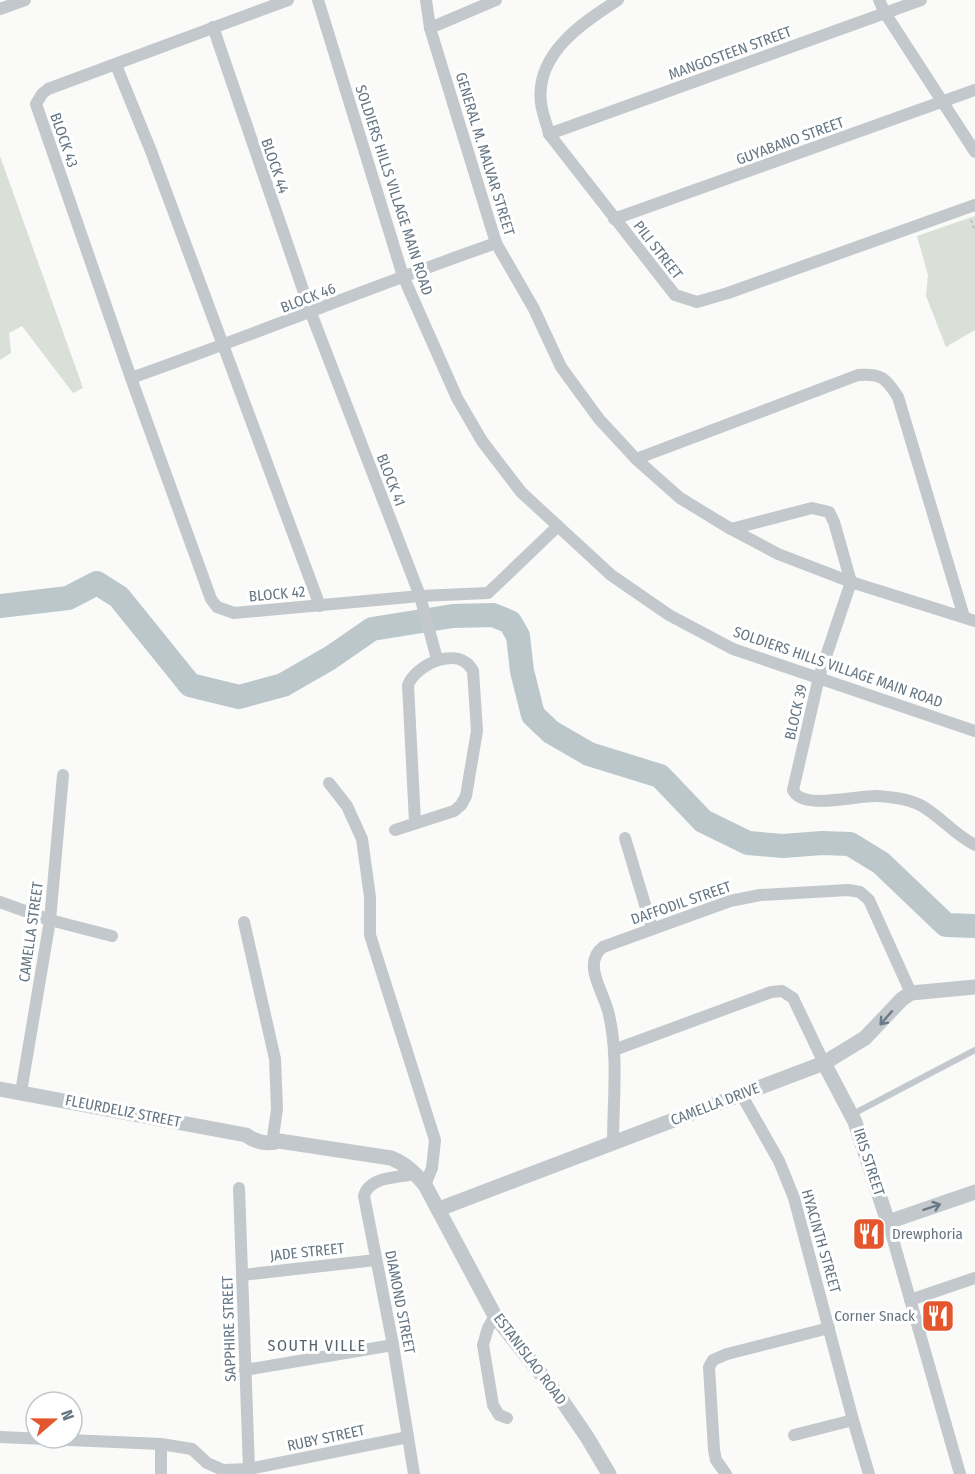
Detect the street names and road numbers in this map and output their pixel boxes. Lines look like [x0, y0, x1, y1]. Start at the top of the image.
street label: MANGOSTEEN STREET [666, 22, 794, 84]
street label: GENERAL M. MALVAR STREET [452, 70, 518, 238]
street label: SOLDIERS HILLS VILLAGE MAIN ROAD [351, 83, 437, 297]
street label: BLOCK 43 [46, 110, 82, 170]
street label: GUYABANO STREET [734, 113, 846, 169]
street label: BLOCK 44 [257, 136, 293, 196]
street label: PILI STREET [630, 217, 686, 283]
street label: BLOCK 46 [278, 279, 338, 317]
street label: BLOCK 41 [373, 451, 409, 509]
street label: BLOCK 42 [248, 583, 306, 605]
street label: SOLDIERS HILLS VILLAGE MAIN ROAD [731, 623, 945, 711]
street label: BLOCK 39 [781, 682, 811, 742]
street label: DAFFODIL STREET [629, 877, 734, 929]
street label: CAMELLA STREET [15, 881, 47, 983]
street label: CAMELLA DRIVE [668, 1079, 762, 1129]
street label: FLEURDELIZ STREET [64, 1091, 182, 1131]
street label: IRIS STREET [850, 1126, 888, 1198]
street label: HYACINTH STREET [798, 1187, 844, 1295]
street label: JADE STREET [269, 1239, 345, 1265]
street label: DIAMOND STREET [381, 1249, 419, 1355]
street label: SAPPHIRE STREET [218, 1276, 240, 1382]
street label: ESTANISLAO ROAD [490, 1310, 570, 1408]
street label: RUBY STREET [285, 1421, 367, 1455]

